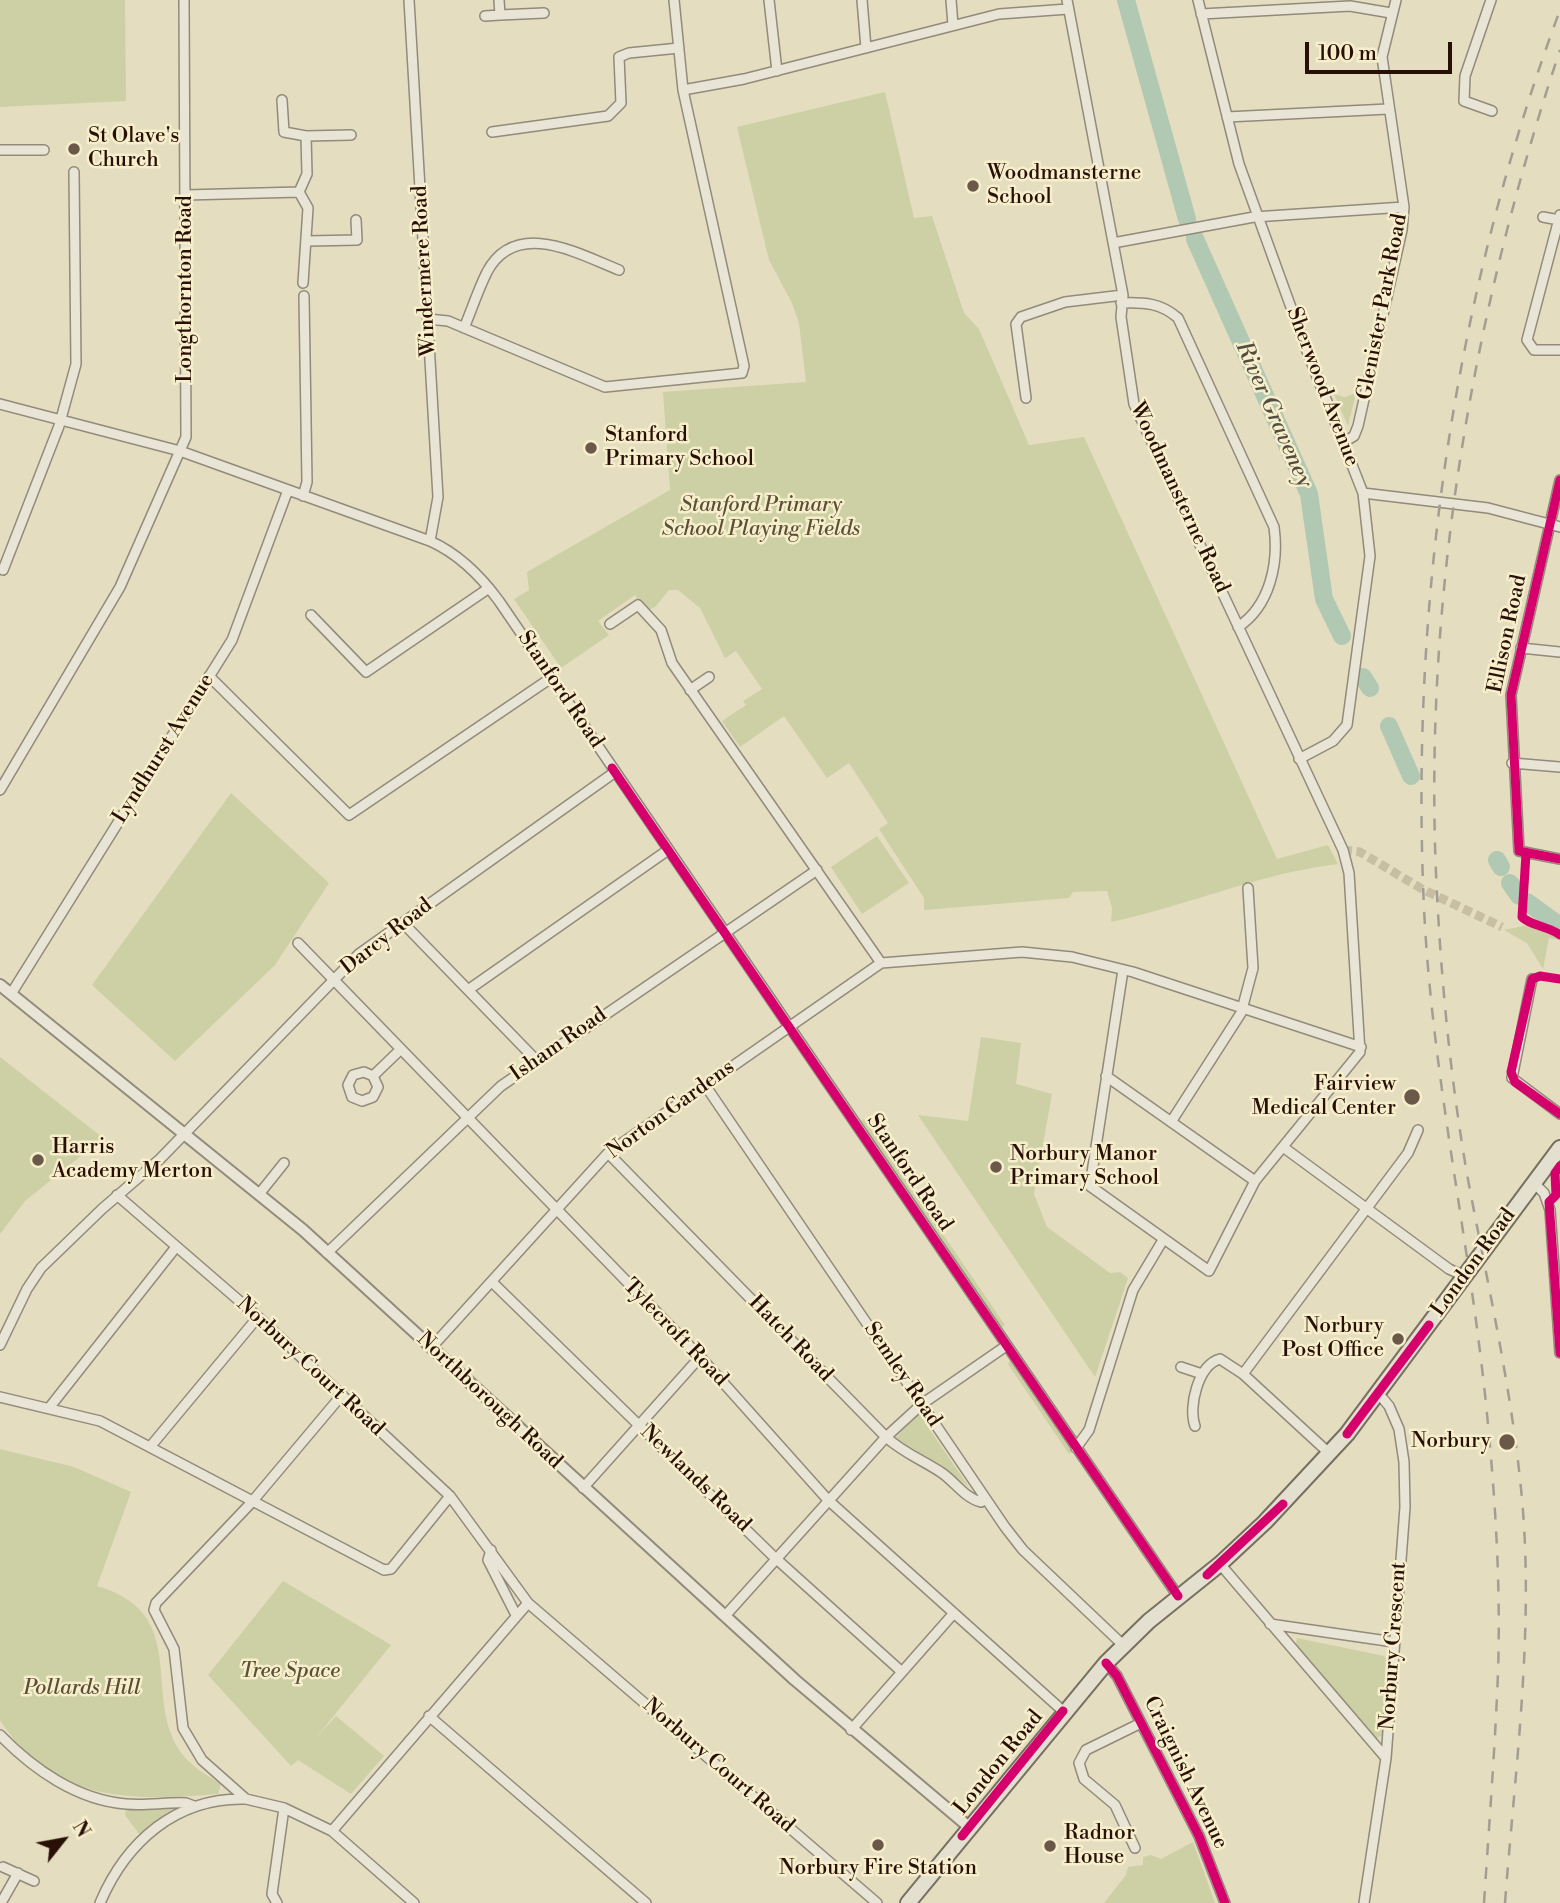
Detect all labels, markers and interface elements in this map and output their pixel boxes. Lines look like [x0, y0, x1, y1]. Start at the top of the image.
scale bar [1308, 28, 1455, 72]
text: 100 m [1318, 41, 1377, 67]
place label: St Olave's Church [88, 124, 180, 174]
marker: St Olave's Church [66, 141, 82, 157]
place label: Woodmansterne School [987, 161, 1141, 211]
marker: Woodmansterne School [965, 178, 981, 194]
street label: Windermere Road [408, 185, 442, 357]
street label: Longthornton Road [173, 195, 199, 383]
street label: Glenister Park Road [1353, 212, 1413, 402]
street label: Sherwood Avenue [1280, 304, 1364, 470]
water label: River Graveney [1228, 337, 1318, 493]
street label: Woodmansterne Road [1124, 399, 1234, 597]
place label: Stanford Primary School [605, 423, 754, 473]
marker: Stanford Primary School [583, 440, 599, 456]
park label: Stanford Primary School Playing Fields [662, 493, 860, 543]
street label: Ellison Road [1483, 572, 1533, 696]
street label: Stanford Road [512, 627, 608, 753]
street label: Lyndhurst Avenue [108, 669, 220, 829]
street label: Darcy Road [336, 893, 438, 981]
street label: Isham Road [506, 1003, 612, 1087]
street label: Norton Gardens [602, 1055, 740, 1165]
place label: Fairview Medical Center [1252, 1072, 1396, 1122]
marker: Fairview Medical Center [1402, 1087, 1422, 1107]
street label: Stanford Road [861, 1110, 957, 1236]
place label: Harris Academy Merton [52, 1135, 213, 1185]
place label: Norbury Manor Primary School [1010, 1142, 1159, 1192]
marker: Harris Academy Merton [30, 1152, 46, 1168]
marker: Norbury Manor Primary School [988, 1159, 1004, 1175]
street label: London Road [1426, 1204, 1522, 1322]
street label: Tylecroft Road [617, 1274, 733, 1392]
street label: Hatch Road [743, 1290, 837, 1388]
street label: Norbury Court Road [231, 1292, 389, 1442]
place label: Norbury Post Office [1282, 1314, 1384, 1364]
street label: Semley Road [858, 1318, 946, 1432]
street label: Northborough Road [411, 1327, 567, 1475]
marker: Norbury Post Office [1390, 1331, 1406, 1347]
street label: Newlands Road [634, 1420, 756, 1538]
place label: Norbury [1411, 1429, 1491, 1455]
marker: Norbury [1497, 1432, 1517, 1452]
street label: Norbury Crescent [1376, 1561, 1412, 1731]
park label: Tree Space [240, 1659, 340, 1685]
park label: Pollards Hill [23, 1676, 141, 1702]
street label: Norbury Court Road [637, 1693, 799, 1839]
street label: Craignish Avenue [1137, 1693, 1233, 1853]
street label: London Road [949, 1706, 1049, 1820]
north arrow [28, 1805, 98, 1875]
text: N [67, 1817, 95, 1842]
place label: Radnor House [1064, 1821, 1135, 1871]
marker: Norbury Fire Station [870, 1837, 886, 1853]
marker: Radnor House [1042, 1838, 1058, 1854]
place label: Norbury Fire Station [779, 1856, 977, 1882]

